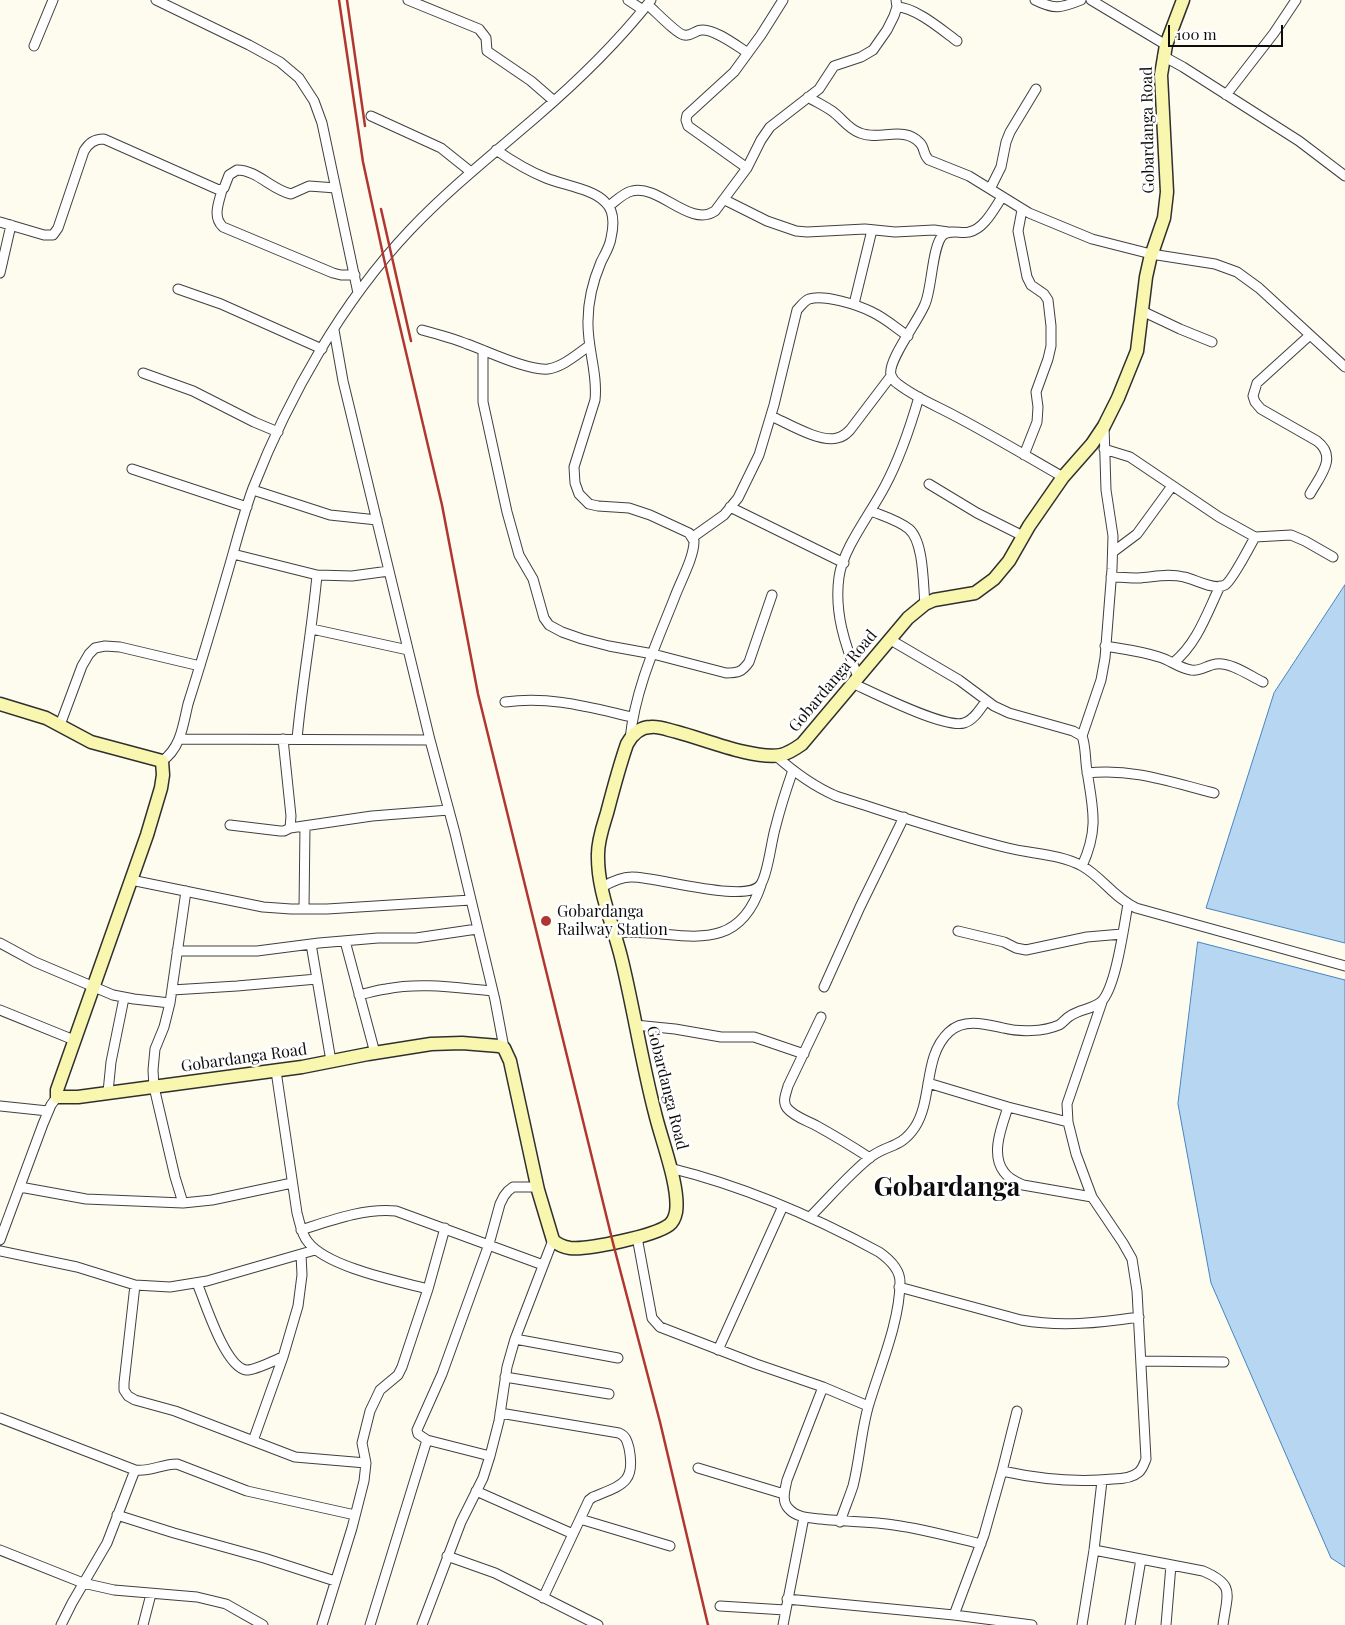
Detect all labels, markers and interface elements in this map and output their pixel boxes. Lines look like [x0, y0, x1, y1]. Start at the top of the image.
scale bar [1170, 15, 1285, 47]
text: 100 m [1176, 24, 1217, 44]
street label: Gobardanga Road [1137, 66, 1159, 194]
street label: Gobardanga Road [785, 626, 881, 736]
place label: Gobardanga Railway Station [557, 902, 668, 940]
marker: Gobardanga Railway Station [539, 914, 553, 928]
street label: Gobardanga Road [642, 1024, 692, 1152]
street label: Gobardanga Road [180, 1040, 308, 1076]
district label: Gobardanga [874, 1172, 1020, 1204]

